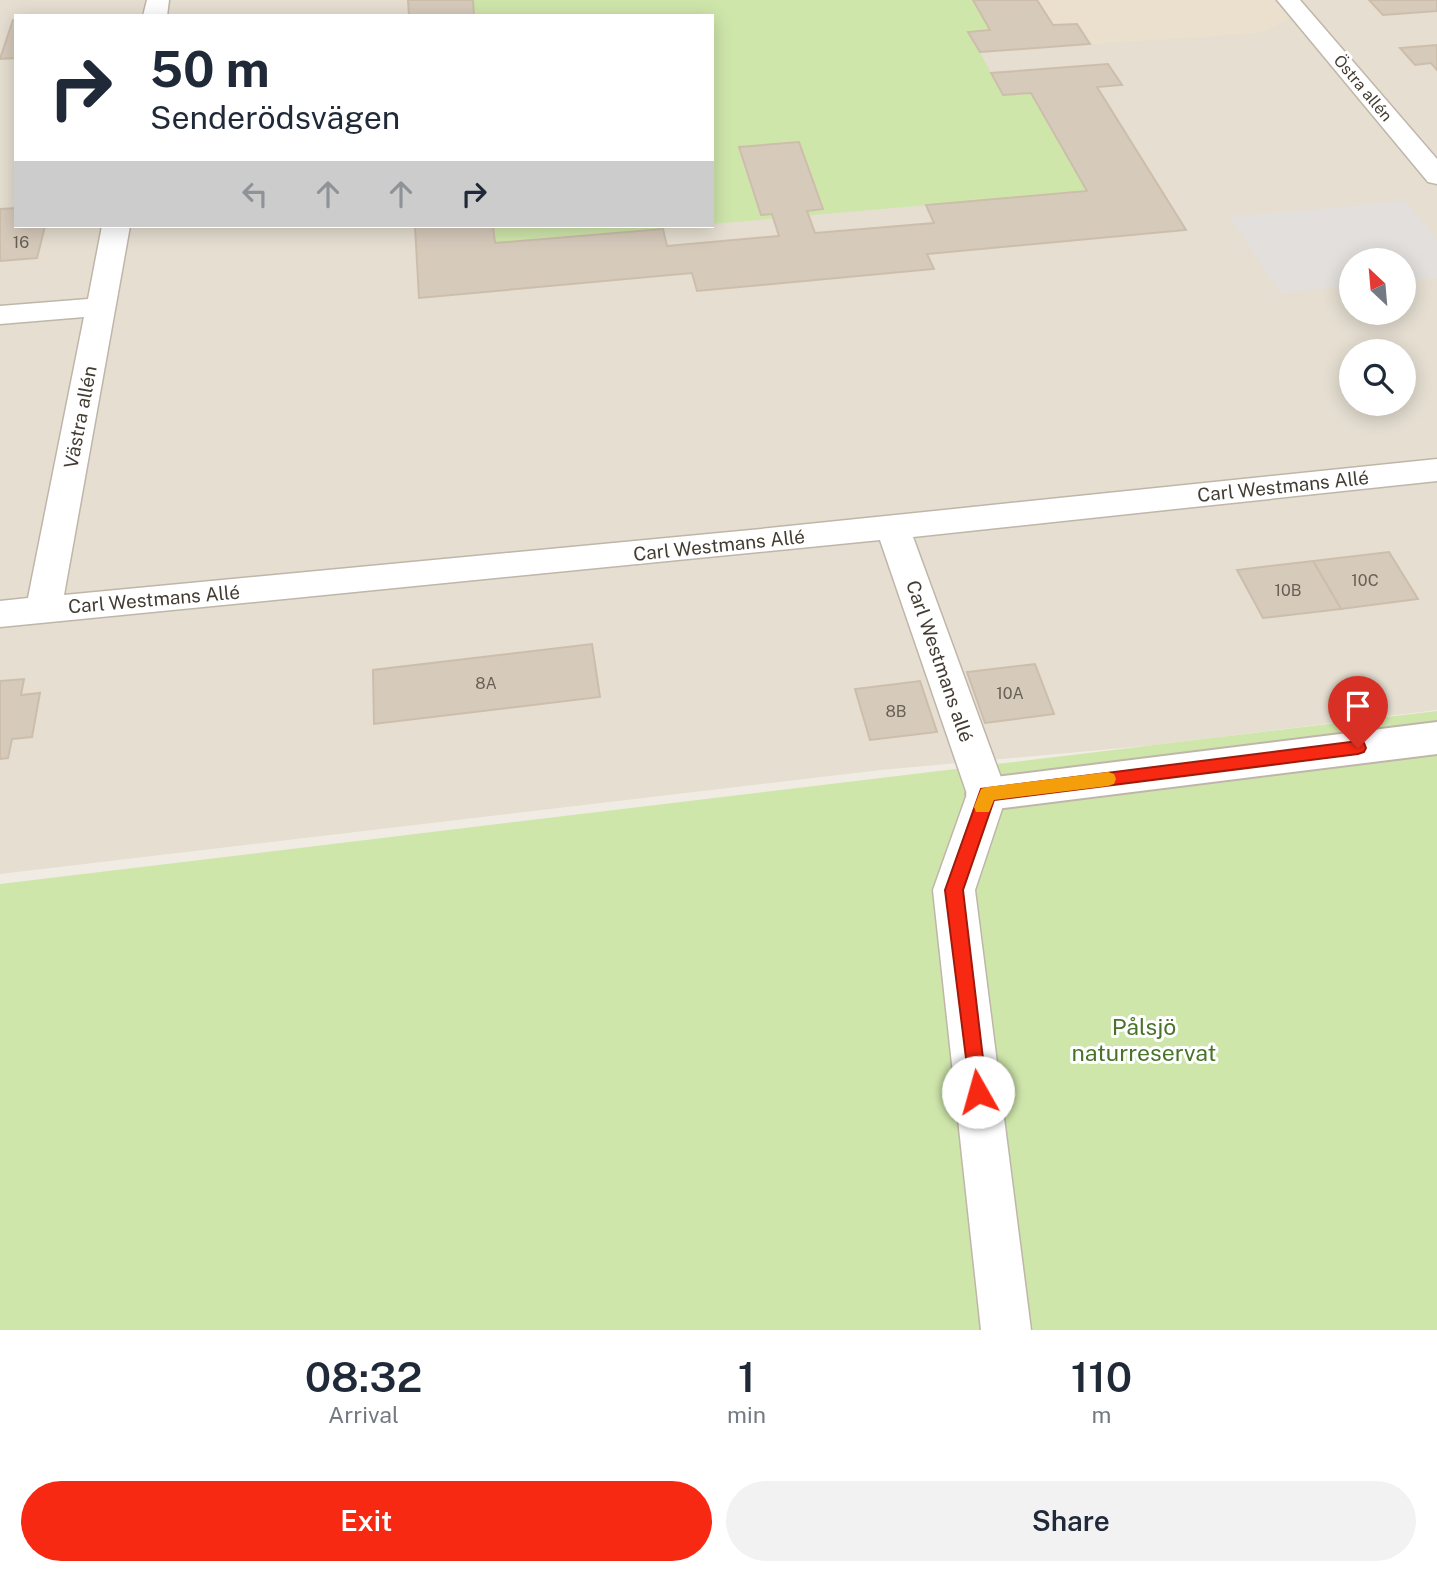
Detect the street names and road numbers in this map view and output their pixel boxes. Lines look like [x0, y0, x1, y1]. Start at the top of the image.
street label: Östra allén [1330, 50, 1397, 125]
street label: Västra allén [59, 364, 101, 470]
street label: Carl Westmans Allé [1196, 466, 1370, 506]
street label: Carl Westmans Allé [632, 525, 806, 565]
street label: Carl Westmans allé [902, 577, 978, 745]
street label: Carl Westmans Allé [67, 581, 241, 617]

